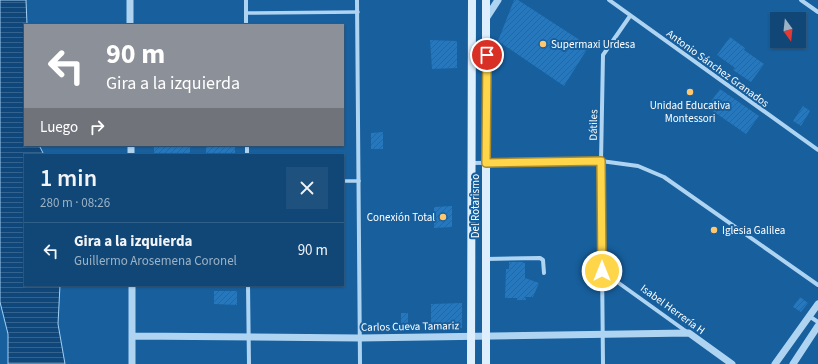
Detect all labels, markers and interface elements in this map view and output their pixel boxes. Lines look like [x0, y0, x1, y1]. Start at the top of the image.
north arrow [770, 12, 806, 48]
map controls [770, 12, 806, 48]
street label: Antonio Sánchez Granados [663, 26, 772, 111]
text: 90 m [106, 34, 165, 74]
place label: Supermaxi Urdesa [551, 37, 635, 52]
pin [470, 38, 504, 72]
marker: Supermaxi Urdesa [538, 39, 548, 49]
icon: left [40, 40, 92, 92]
icon: arrive [476, 44, 498, 66]
text: Gira a la izquierda [106, 71, 240, 96]
marker: Unidad Educativa Montessori [685, 87, 695, 97]
place label: Unidad Educativa Montessori [650, 98, 730, 126]
street label: Dátiles [586, 109, 601, 141]
icon: right [86, 116, 108, 138]
text: Luego [40, 117, 78, 138]
text: 1 min [40, 161, 97, 196]
button: close [286, 167, 328, 209]
street label: Del Rotarismo [468, 174, 483, 238]
text: 280 m · 08:26 [40, 194, 110, 212]
place label: Conexión Total [367, 210, 435, 225]
marker: Conexión Total [438, 212, 448, 222]
place label: Iglesia Galilea [722, 223, 785, 238]
marker: Iglesia Galilea [709, 225, 719, 235]
text: Gira a la izquierda [74, 231, 193, 252]
icon: left [40, 240, 62, 262]
text: 90 m [298, 240, 328, 261]
position arrow [581, 250, 623, 292]
text: Guillermo Arosemena Coronel [74, 252, 237, 270]
street label: Isabel Herrería H [637, 281, 708, 338]
street label: Carlos Cueva Tamariz [361, 318, 459, 335]

